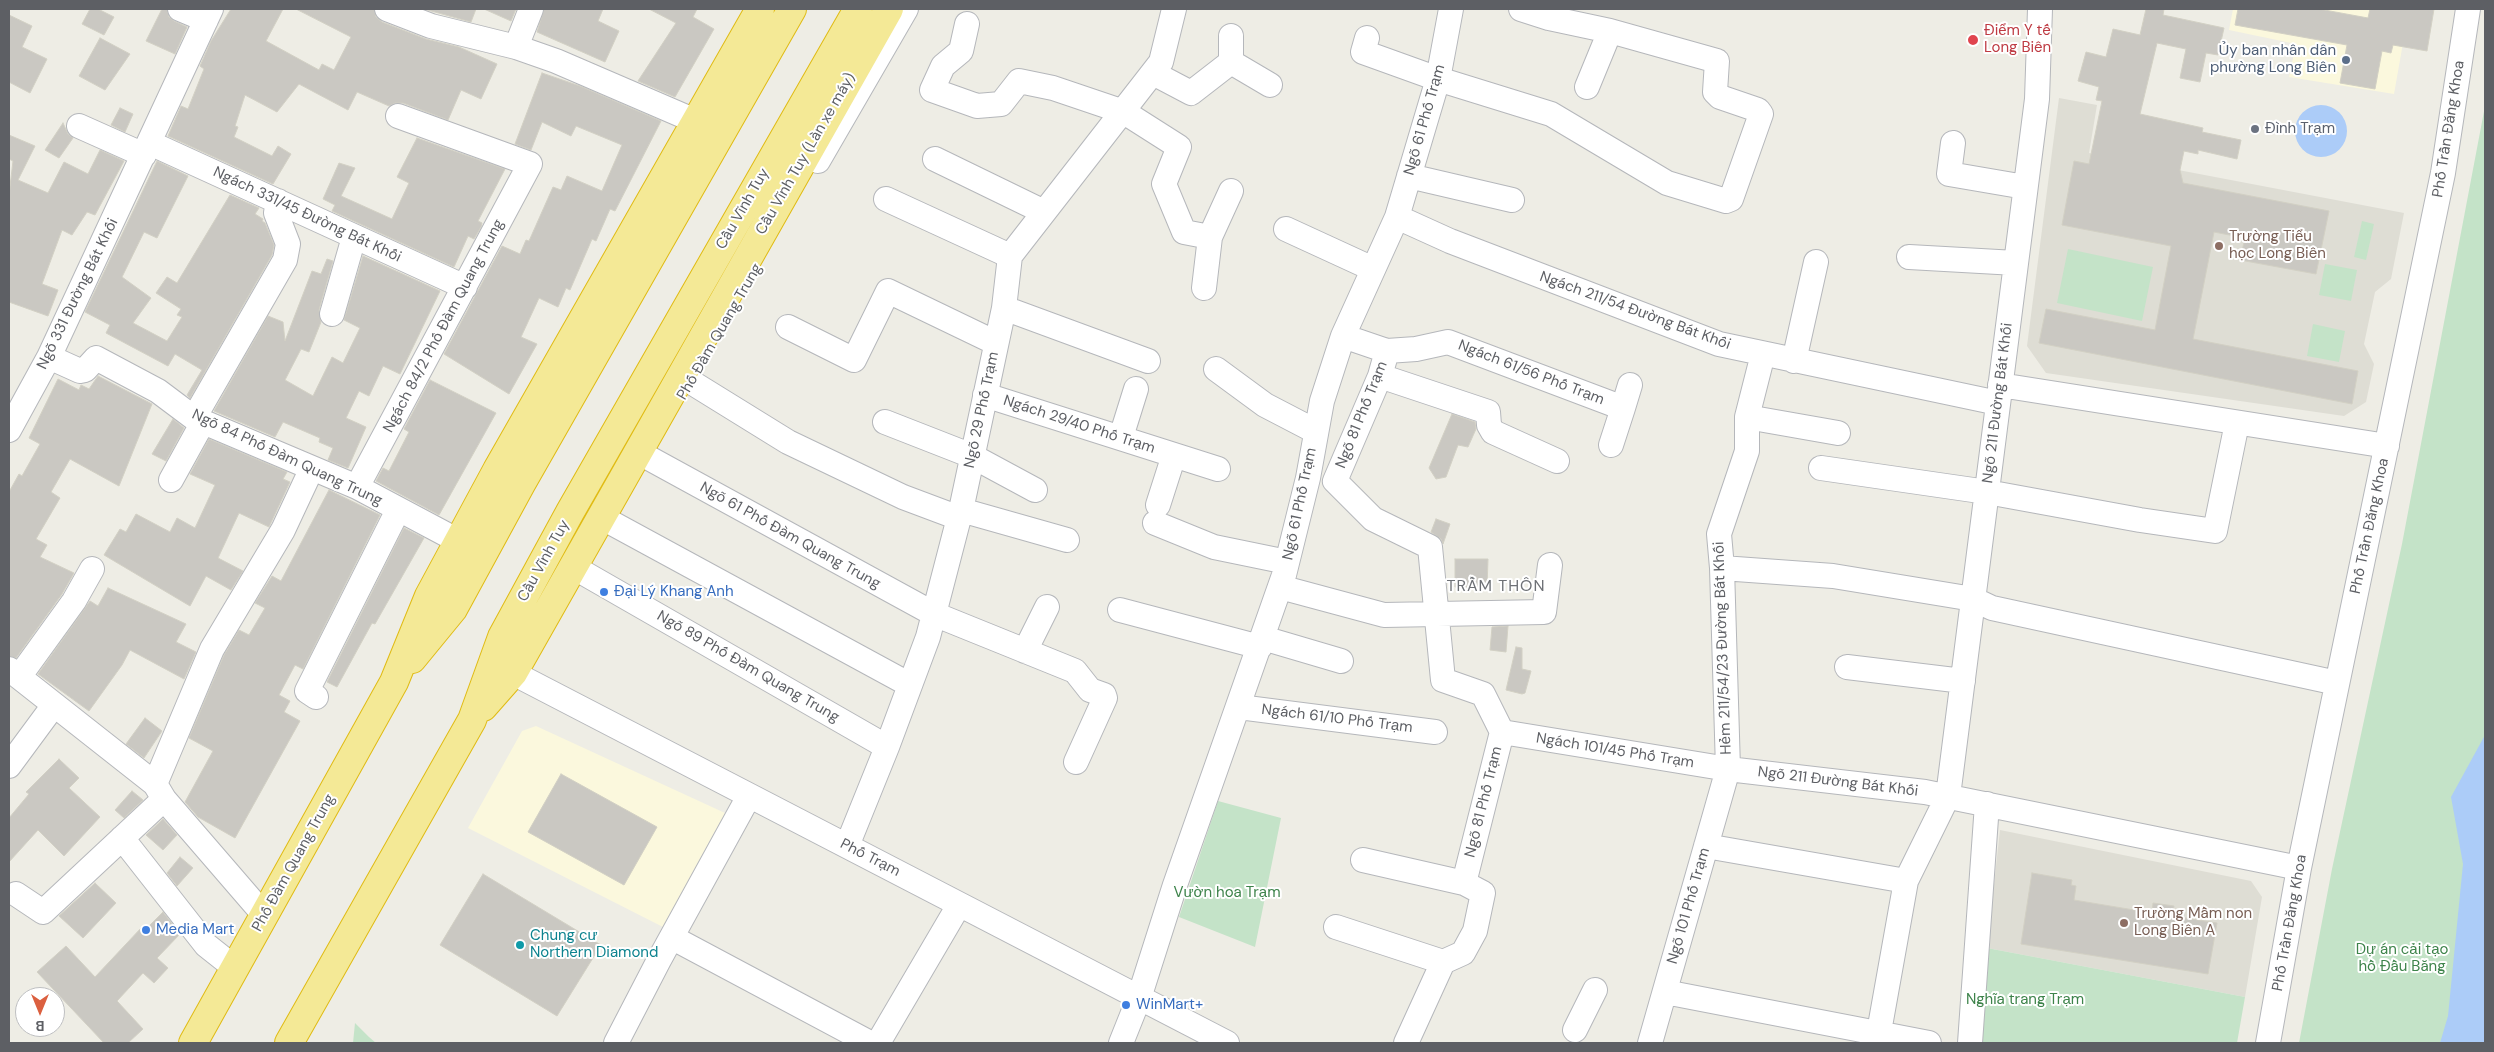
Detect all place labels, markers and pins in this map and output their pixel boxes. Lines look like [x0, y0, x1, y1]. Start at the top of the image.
place label: Điểm Y tế Long Biên [1984, 22, 2051, 57]
marker: Điểm Y tế Long Biên [1966, 33, 1980, 47]
place label: Ủy ban nhân dân phường Long Biên [2210, 42, 2336, 77]
marker: Ủy ban nhân dân phường Long Biên [2340, 54, 2352, 66]
place label: Đình Trạm [2265, 120, 2335, 138]
marker: Đình Trạm [2249, 123, 2261, 135]
place label: Trường Tiểu học Long Biên [2229, 228, 2326, 263]
marker: Trường Tiểu học Long Biên [2213, 240, 2225, 252]
place label: Đại Lý Khang Anh [614, 583, 734, 601]
marker: Đại Lý Khang Anh [598, 586, 610, 598]
place label: Trường Mầm non Long Biên A [2134, 905, 2252, 940]
marker: Trường Mầm non Long Biên A [2118, 917, 2130, 929]
place label: Media Mart [156, 921, 234, 939]
marker: Media Mart [140, 924, 152, 936]
place label: Chung cư Northern Diamond [530, 927, 658, 962]
marker: Chung cư Northern Diamond [514, 939, 526, 951]
place label: WinMart+ [1136, 996, 1203, 1014]
marker: WinMart+ [1120, 999, 1132, 1011]

